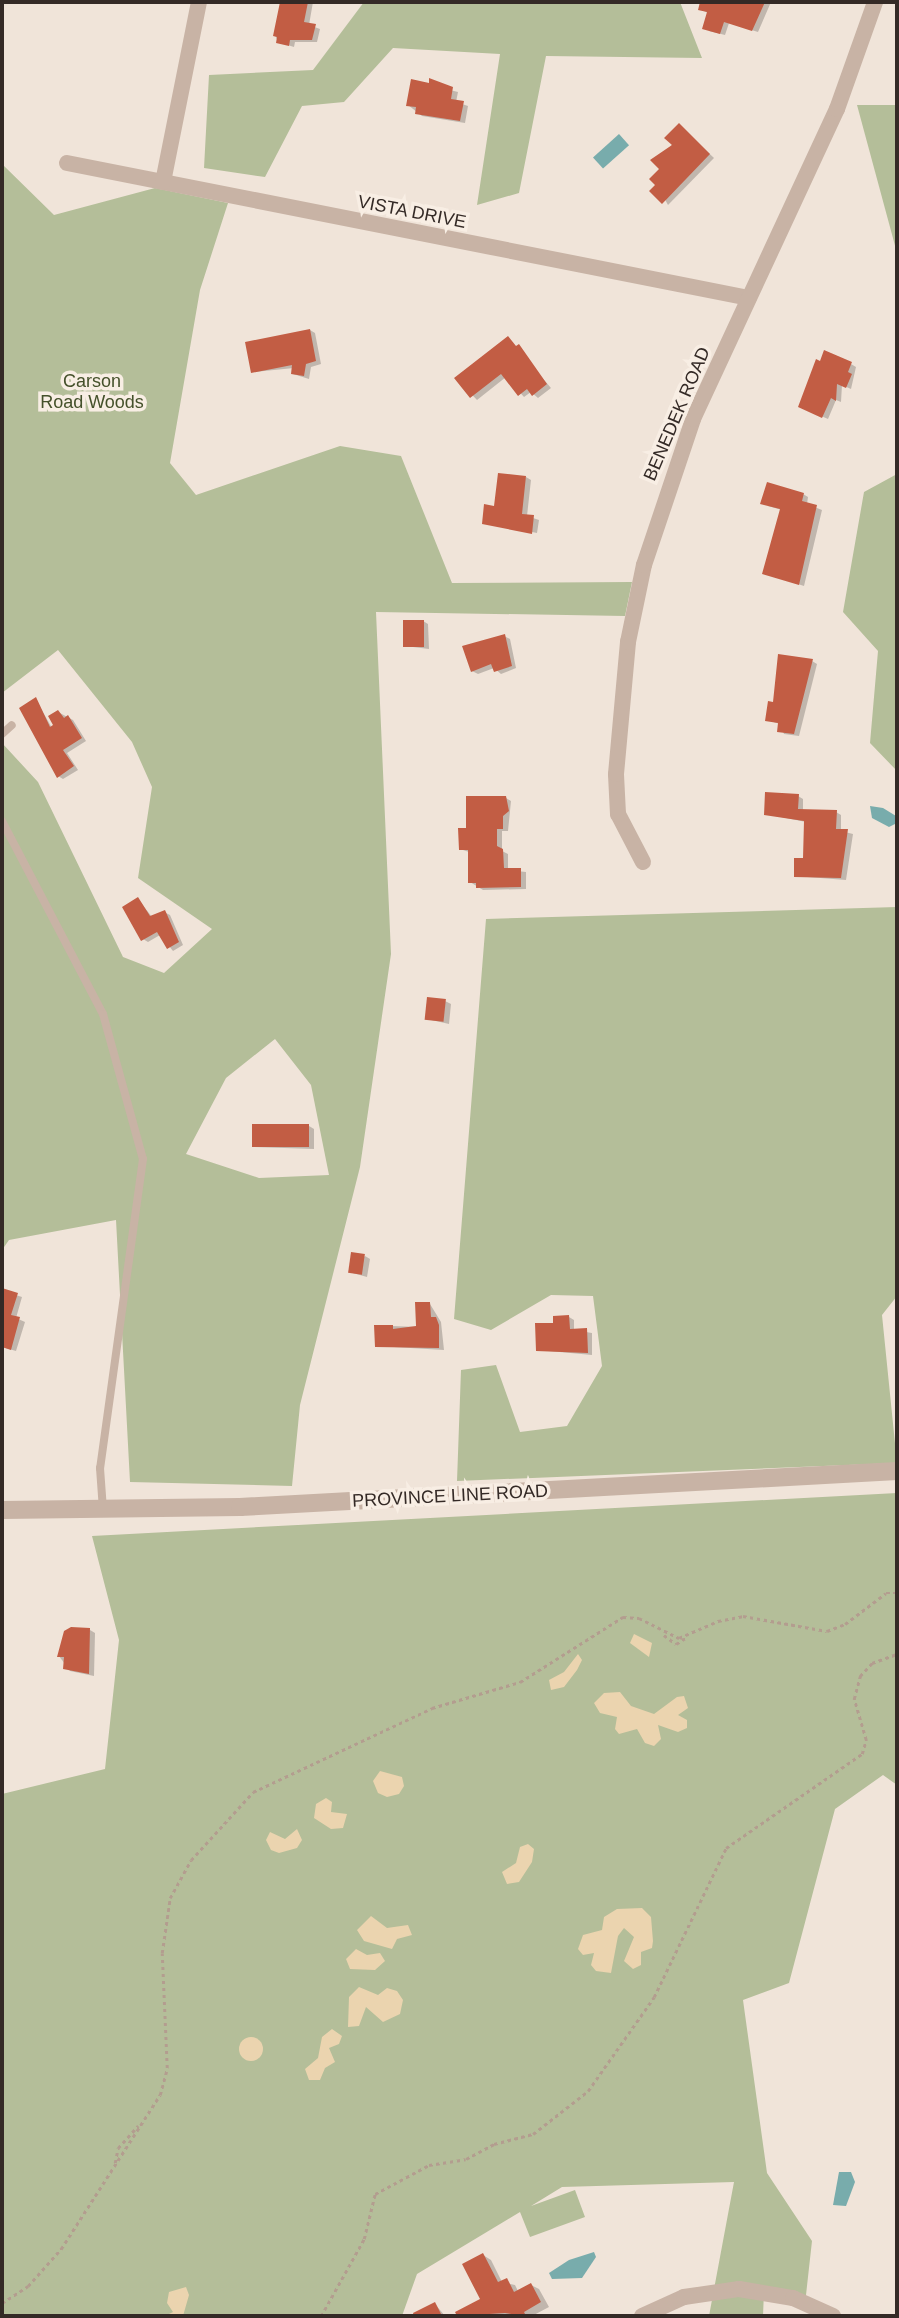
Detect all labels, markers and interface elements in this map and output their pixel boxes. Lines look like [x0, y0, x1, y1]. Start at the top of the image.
street label: VISTA DRIVE [356, 191, 468, 233]
street label: BENEDEK ROAD [639, 344, 715, 484]
park label: Carson Road Woods [40, 371, 144, 414]
street label: PROVINCE LINE ROAD [352, 1480, 548, 1512]

